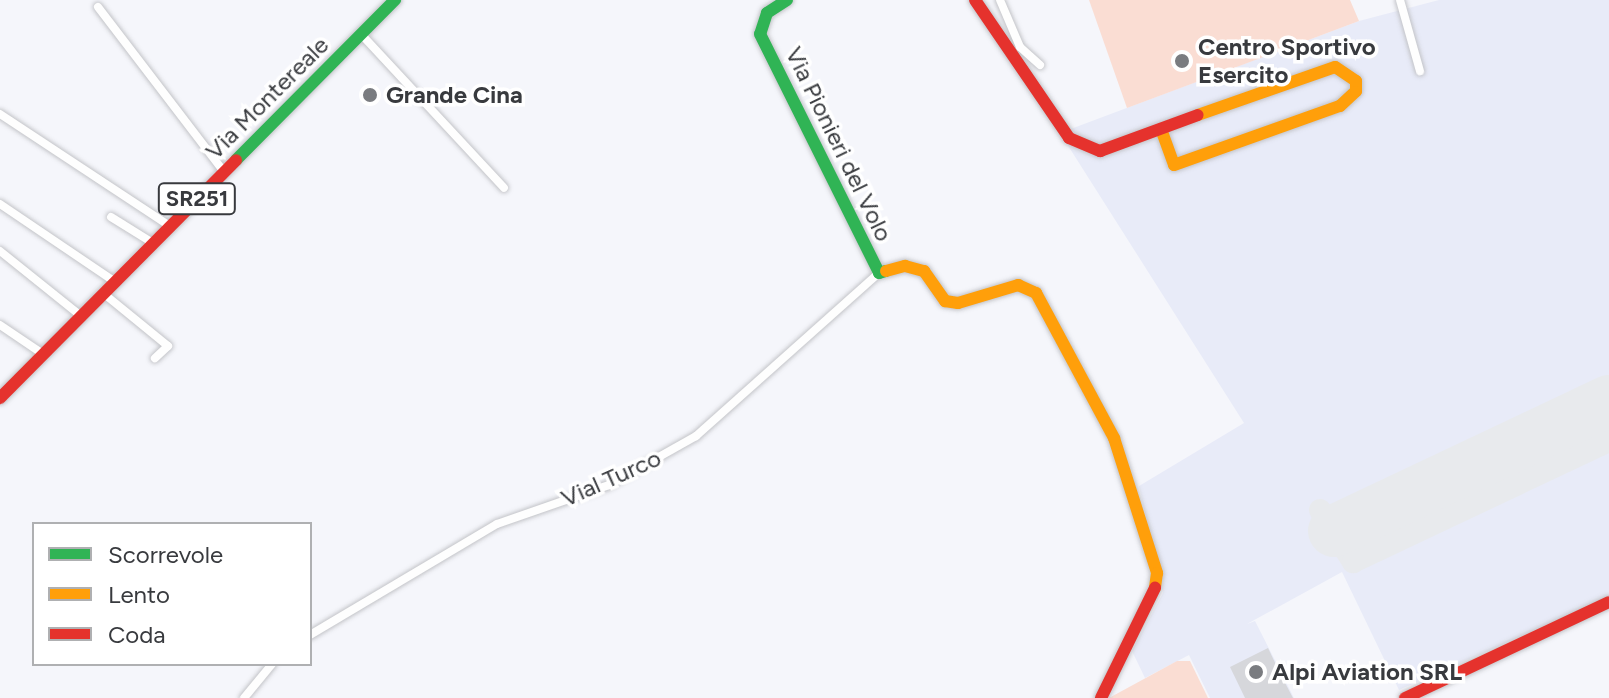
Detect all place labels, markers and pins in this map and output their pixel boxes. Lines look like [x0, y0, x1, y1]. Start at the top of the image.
place label: Centro Sportivo Esercito [1198, 33, 1376, 89]
marker: Centro Sportivo Esercito [1173, 52, 1191, 70]
place label: Grande Cina [386, 81, 523, 109]
marker: Grande Cina [361, 86, 379, 104]
place label: Alpi Aviation SRL [1272, 658, 1462, 686]
marker: Alpi Aviation SRL [1247, 663, 1265, 681]

